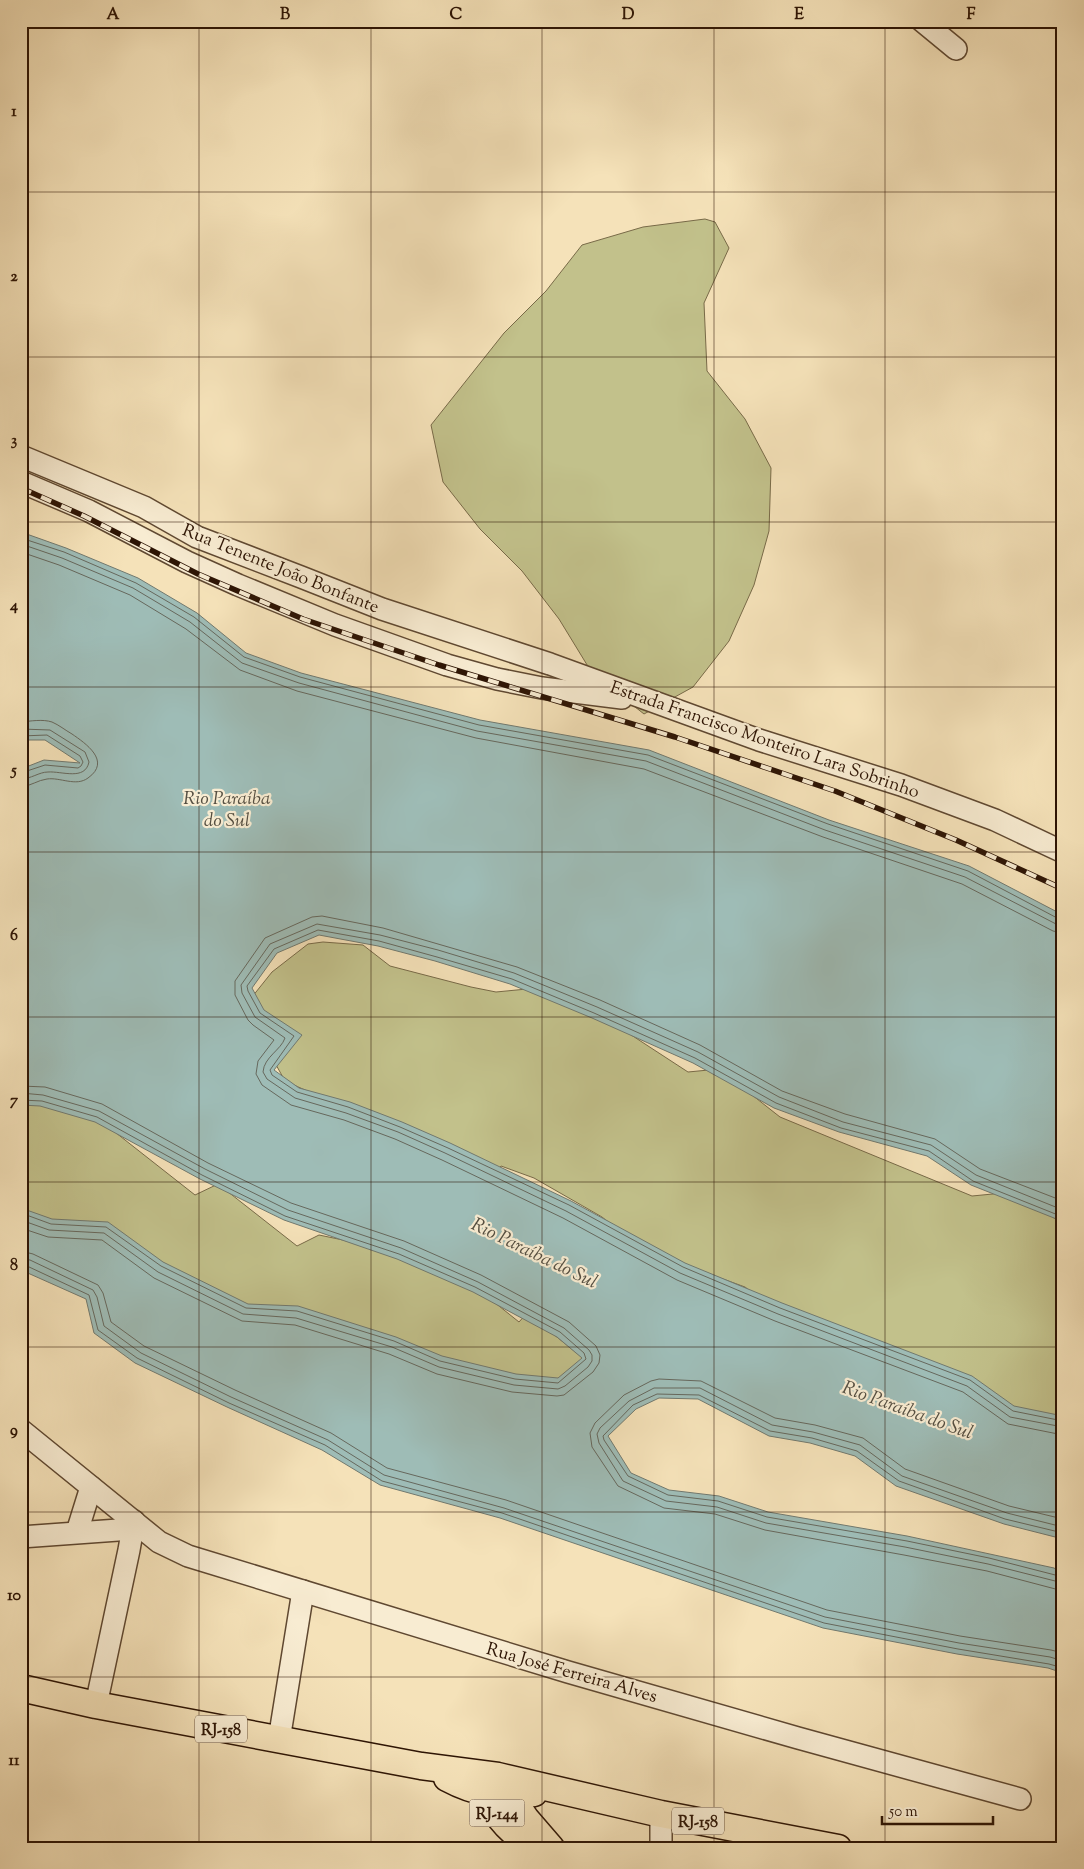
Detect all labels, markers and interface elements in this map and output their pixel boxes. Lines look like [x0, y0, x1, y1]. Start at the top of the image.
text: A [107, 4, 120, 27]
text: B [280, 4, 290, 27]
text: C [450, 4, 463, 27]
text: D [622, 4, 635, 27]
text: E [794, 4, 804, 27]
text: F [967, 4, 976, 27]
text: 1 [11, 101, 17, 124]
text: 2 [10, 266, 18, 289]
text: 3 [11, 430, 18, 453]
street label: Rua Tenente João Bonfante [178, 518, 383, 621]
text: 4 [9, 595, 18, 618]
street label: Estrada Francisco Monteiro Lara Sobrinho [606, 676, 923, 806]
text: 5 [9, 760, 17, 783]
water label: Rio Paraíba do Sul [183, 786, 271, 835]
text: 6 [10, 925, 18, 948]
text: 7 [10, 1090, 19, 1113]
water label: Rio Paraíba do Sul [466, 1212, 602, 1296]
text: 8 [10, 1255, 18, 1278]
water label: Rio Paraíba do Sul [838, 1375, 976, 1448]
text: 9 [10, 1420, 18, 1443]
text: 10 [7, 1585, 21, 1608]
street label: Rua José Ferreira Alves [483, 1637, 660, 1711]
road number: RJ-158 [195, 1716, 247, 1742]
text: 11 [9, 1750, 20, 1773]
scale bar [882, 1794, 993, 1826]
road number: RJ-144 [470, 1800, 524, 1826]
text: 50 m [888, 1802, 918, 1823]
road number: RJ-158 [672, 1808, 724, 1834]

